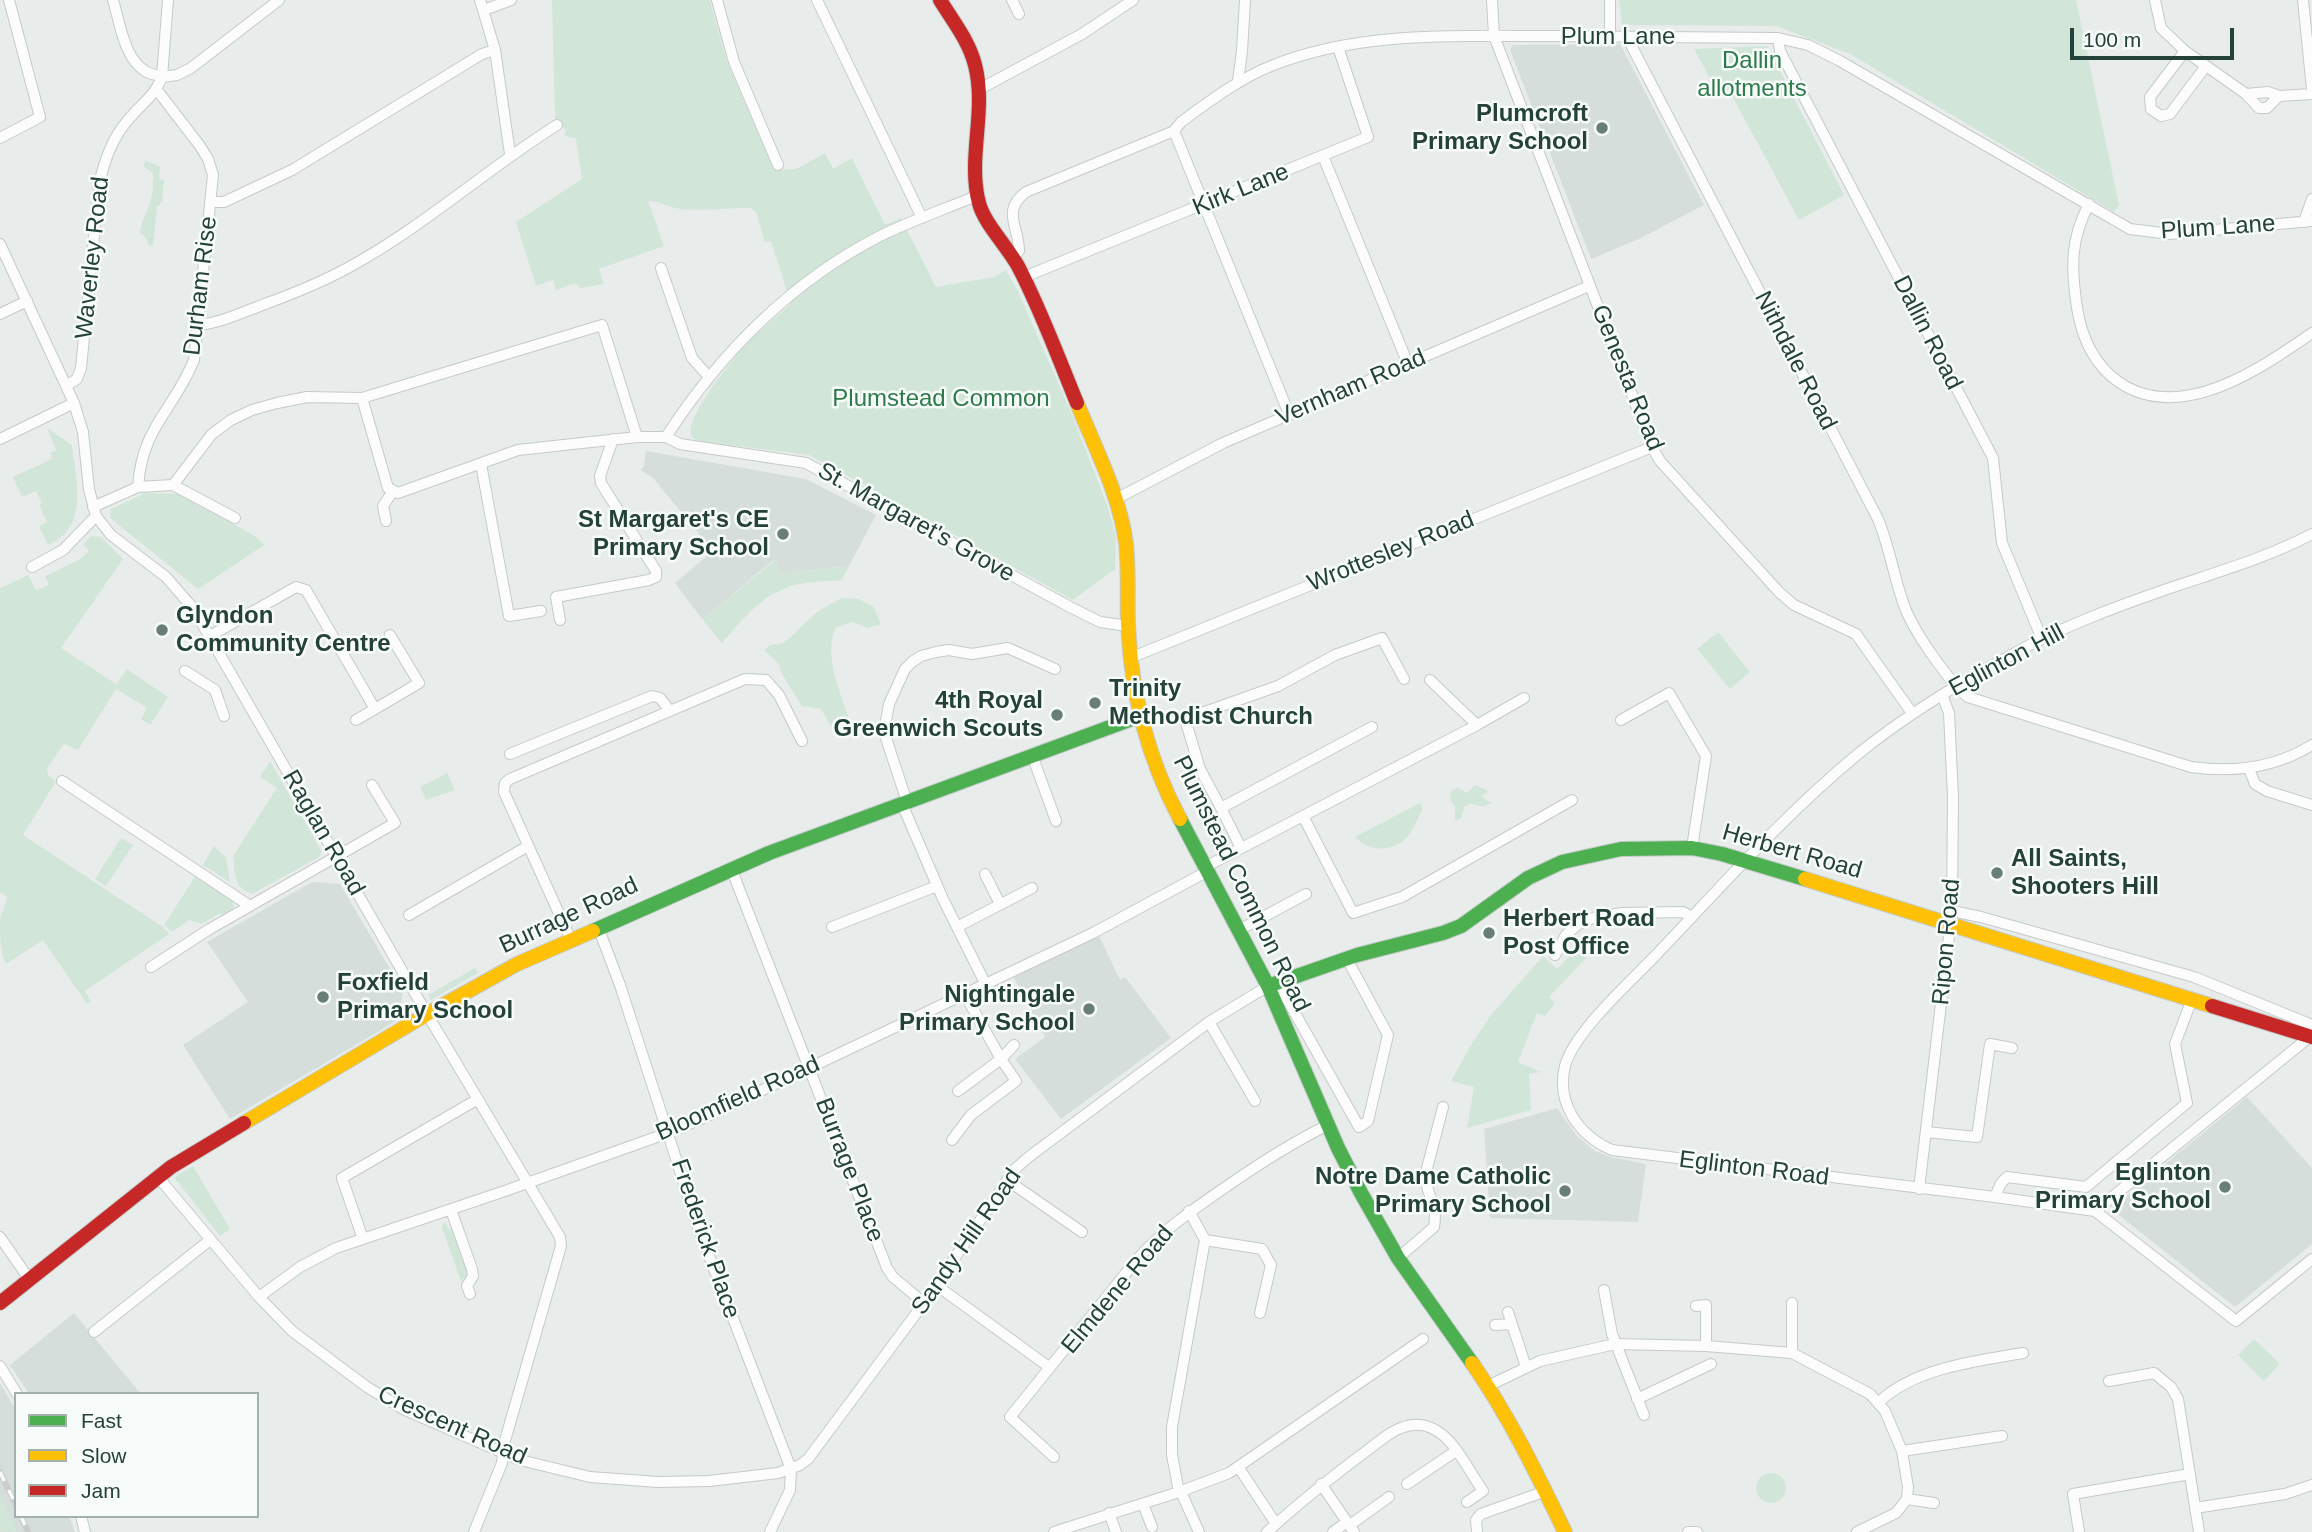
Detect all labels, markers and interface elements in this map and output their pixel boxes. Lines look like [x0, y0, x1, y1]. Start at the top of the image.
scale bar [2074, 14, 2238, 58]
street label: Plum Lane [1561, 23, 1675, 51]
text: 100 m [2083, 28, 2141, 51]
park label: Dallin allotments [1697, 47, 1807, 103]
place label: Plumcroft Primary School [1412, 100, 1588, 156]
marker: Plumcroft Primary School [1594, 120, 1610, 136]
street label: Kirk Lane [1189, 158, 1293, 222]
street label: Waverley Road [70, 175, 116, 341]
street label: Plum Lane [2160, 210, 2276, 246]
street label: Durham Rise [178, 215, 224, 357]
street label: Dallin Road [1886, 271, 1968, 395]
street label: Nithdale Road [1748, 287, 1842, 435]
street label: Genesta Road [1585, 301, 1669, 455]
street label: Vernham Road [1272, 343, 1430, 433]
park label: Plumstead Common [832, 385, 1050, 413]
street label: St. Margaret's Grove [813, 457, 1019, 589]
place label: St Margaret's CE Primary School [578, 506, 769, 562]
street label: Wrottesley Road [1304, 506, 1478, 598]
marker: St Margaret's CE Primary School [775, 526, 791, 542]
place label: Glyndon Community Centre [176, 602, 391, 658]
street label: Eglinton Hill [1944, 619, 2070, 703]
marker: Glyndon Community Centre [154, 622, 170, 638]
place label: Trinity Methodist Church [1109, 675, 1313, 731]
place label: 4th Royal Greenwich Scouts [834, 687, 1043, 743]
marker: Trinity Methodist Church [1087, 695, 1103, 711]
marker: 4th Royal Greenwich Scouts [1049, 707, 1065, 723]
street label: Plumstead Common Road [1166, 751, 1316, 1017]
street label: Raglan Road [276, 765, 370, 901]
street label: Herbert Road [1719, 818, 1865, 886]
place label: All Saints, Shooters Hill [2011, 845, 2159, 901]
marker: All Saints, Shooters Hill [1989, 865, 2005, 881]
street label: Burrage Road [495, 871, 643, 961]
street label: Ripon Road [1927, 878, 1967, 1006]
place label: Herbert Road Post Office [1503, 905, 1655, 961]
marker: Herbert Road Post Office [1481, 925, 1497, 941]
place label: Foxfield Primary School [337, 969, 513, 1025]
place label: Nightingale Primary School [899, 981, 1075, 1037]
marker: Foxfield Primary School [315, 989, 331, 1005]
marker: Nightingale Primary School [1081, 1001, 1097, 1017]
street label: Bloomfield Road [652, 1050, 824, 1148]
street label: Burrage Place [808, 1094, 890, 1246]
street label: Eglinton Road [1677, 1146, 1831, 1192]
street label: Frederick Place [664, 1155, 746, 1323]
place label: Eglinton Primary School [2035, 1159, 2211, 1215]
street label: Sandy Hill Road [906, 1163, 1028, 1321]
place label: Notre Dame Catholic Primary School [1315, 1163, 1551, 1219]
marker: Eglinton Primary School [2217, 1179, 2233, 1195]
marker: Notre Dame Catholic Primary School [1557, 1183, 1573, 1199]
street label: Elmdene Road [1056, 1220, 1180, 1360]
street label: Crescent Road [373, 1380, 531, 1472]
legend [14, 1392, 259, 1518]
text: Fast [81, 1409, 122, 1432]
text: Slow [81, 1444, 127, 1467]
text: Jam [81, 1479, 121, 1502]

